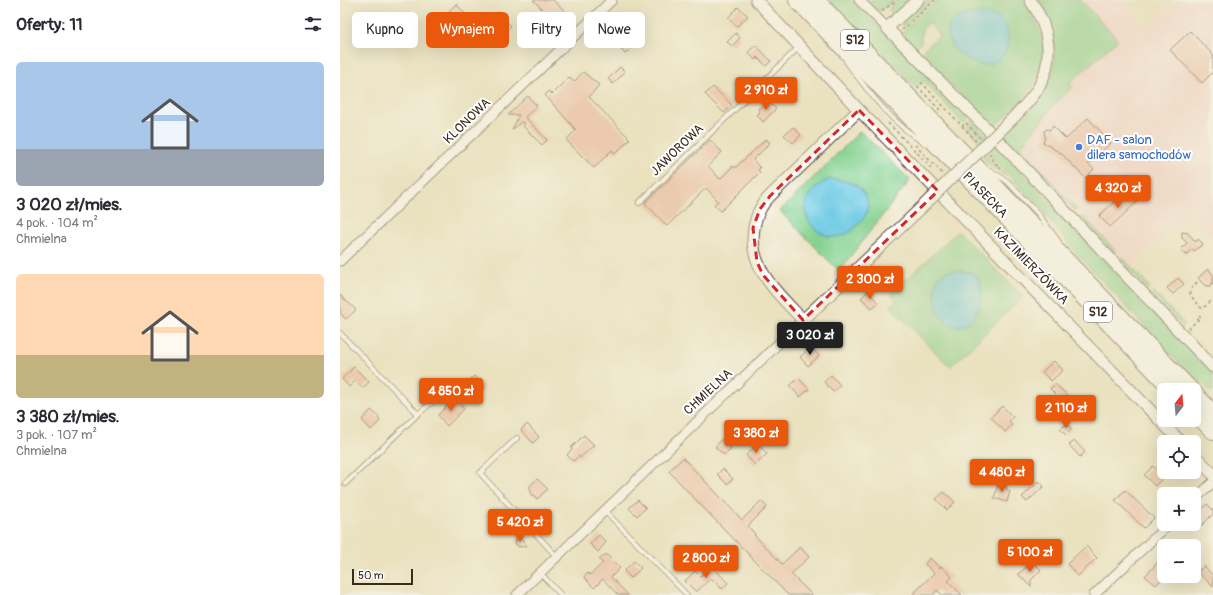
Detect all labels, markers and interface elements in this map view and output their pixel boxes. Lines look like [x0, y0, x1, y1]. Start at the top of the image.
chip: Kupno [352, 12, 418, 48]
chip: Wynajem [426, 12, 509, 48]
chip: Filtry [517, 12, 576, 48]
chip: Nowe [584, 12, 645, 48]
icon: filters [302, 13, 324, 35]
text: Oferty: 11 [16, 14, 83, 35]
road number: S12 [841, 30, 869, 50]
pin: 2 910 zł [725, 77, 807, 111]
text: 2 910 zł [744, 82, 788, 98]
icon: home [134, 88, 206, 160]
street label: KLONOWA [440, 94, 494, 147]
street label: JAWOROWA [647, 120, 707, 179]
place label: DAF - salon dilera samochodów [1087, 132, 1191, 163]
marker: DAF - salon dilera samochodów [1074, 142, 1084, 152]
street label: PIASECKA [959, 169, 1011, 222]
pin: 4 320 zł [1077, 175, 1159, 209]
text: 4 320 zł [1095, 180, 1141, 196]
text: 3 020 zł/mies. [16, 194, 123, 215]
text: 4 pok. · 104 m² [16, 215, 98, 231]
street label: KAZIMIERZÓWKA [990, 224, 1072, 308]
text: Chmielna [16, 231, 67, 247]
pin: 2 300 zł [829, 266, 911, 300]
text: 2 300 zł [846, 271, 894, 287]
icon: home [134, 300, 206, 372]
road number: S12 [1084, 302, 1112, 322]
pin: 3 020 zł [769, 322, 851, 356]
text: 3 020 zł [786, 327, 834, 343]
street label: CHMIELNA [680, 365, 736, 419]
pin: 4 850 zł [410, 378, 492, 412]
text: 4 850 zł [428, 383, 474, 399]
north arrow [1157, 383, 1201, 427]
map controls [1157, 383, 1201, 583]
pin: 2 110 zł [1025, 395, 1107, 429]
text: 2 110 zł [1045, 400, 1087, 416]
text: 3 380 zł/mies. [16, 406, 120, 427]
pin: 3 380 zł [715, 420, 797, 454]
text: 3 380 zł [733, 425, 779, 441]
text: 3 pok. · 107 m² [16, 427, 97, 443]
button: locate [1157, 435, 1201, 479]
text: Chmielna [16, 443, 67, 459]
pin: 4 480 zł [961, 459, 1043, 493]
text: 4 480 zł [979, 464, 1025, 480]
button: + [1157, 487, 1201, 531]
pin: 5 420 zł [479, 509, 561, 543]
text: 5 420 zł [497, 514, 543, 530]
pin: 5 100 zł [989, 539, 1071, 573]
button: − [1157, 539, 1201, 583]
text: 5 100 zł [1007, 544, 1053, 560]
pin: 2 800 zł [665, 545, 747, 579]
text: 2 800 zł [682, 550, 730, 566]
scale bar [352, 567, 413, 586]
text: 50 m [358, 569, 384, 582]

